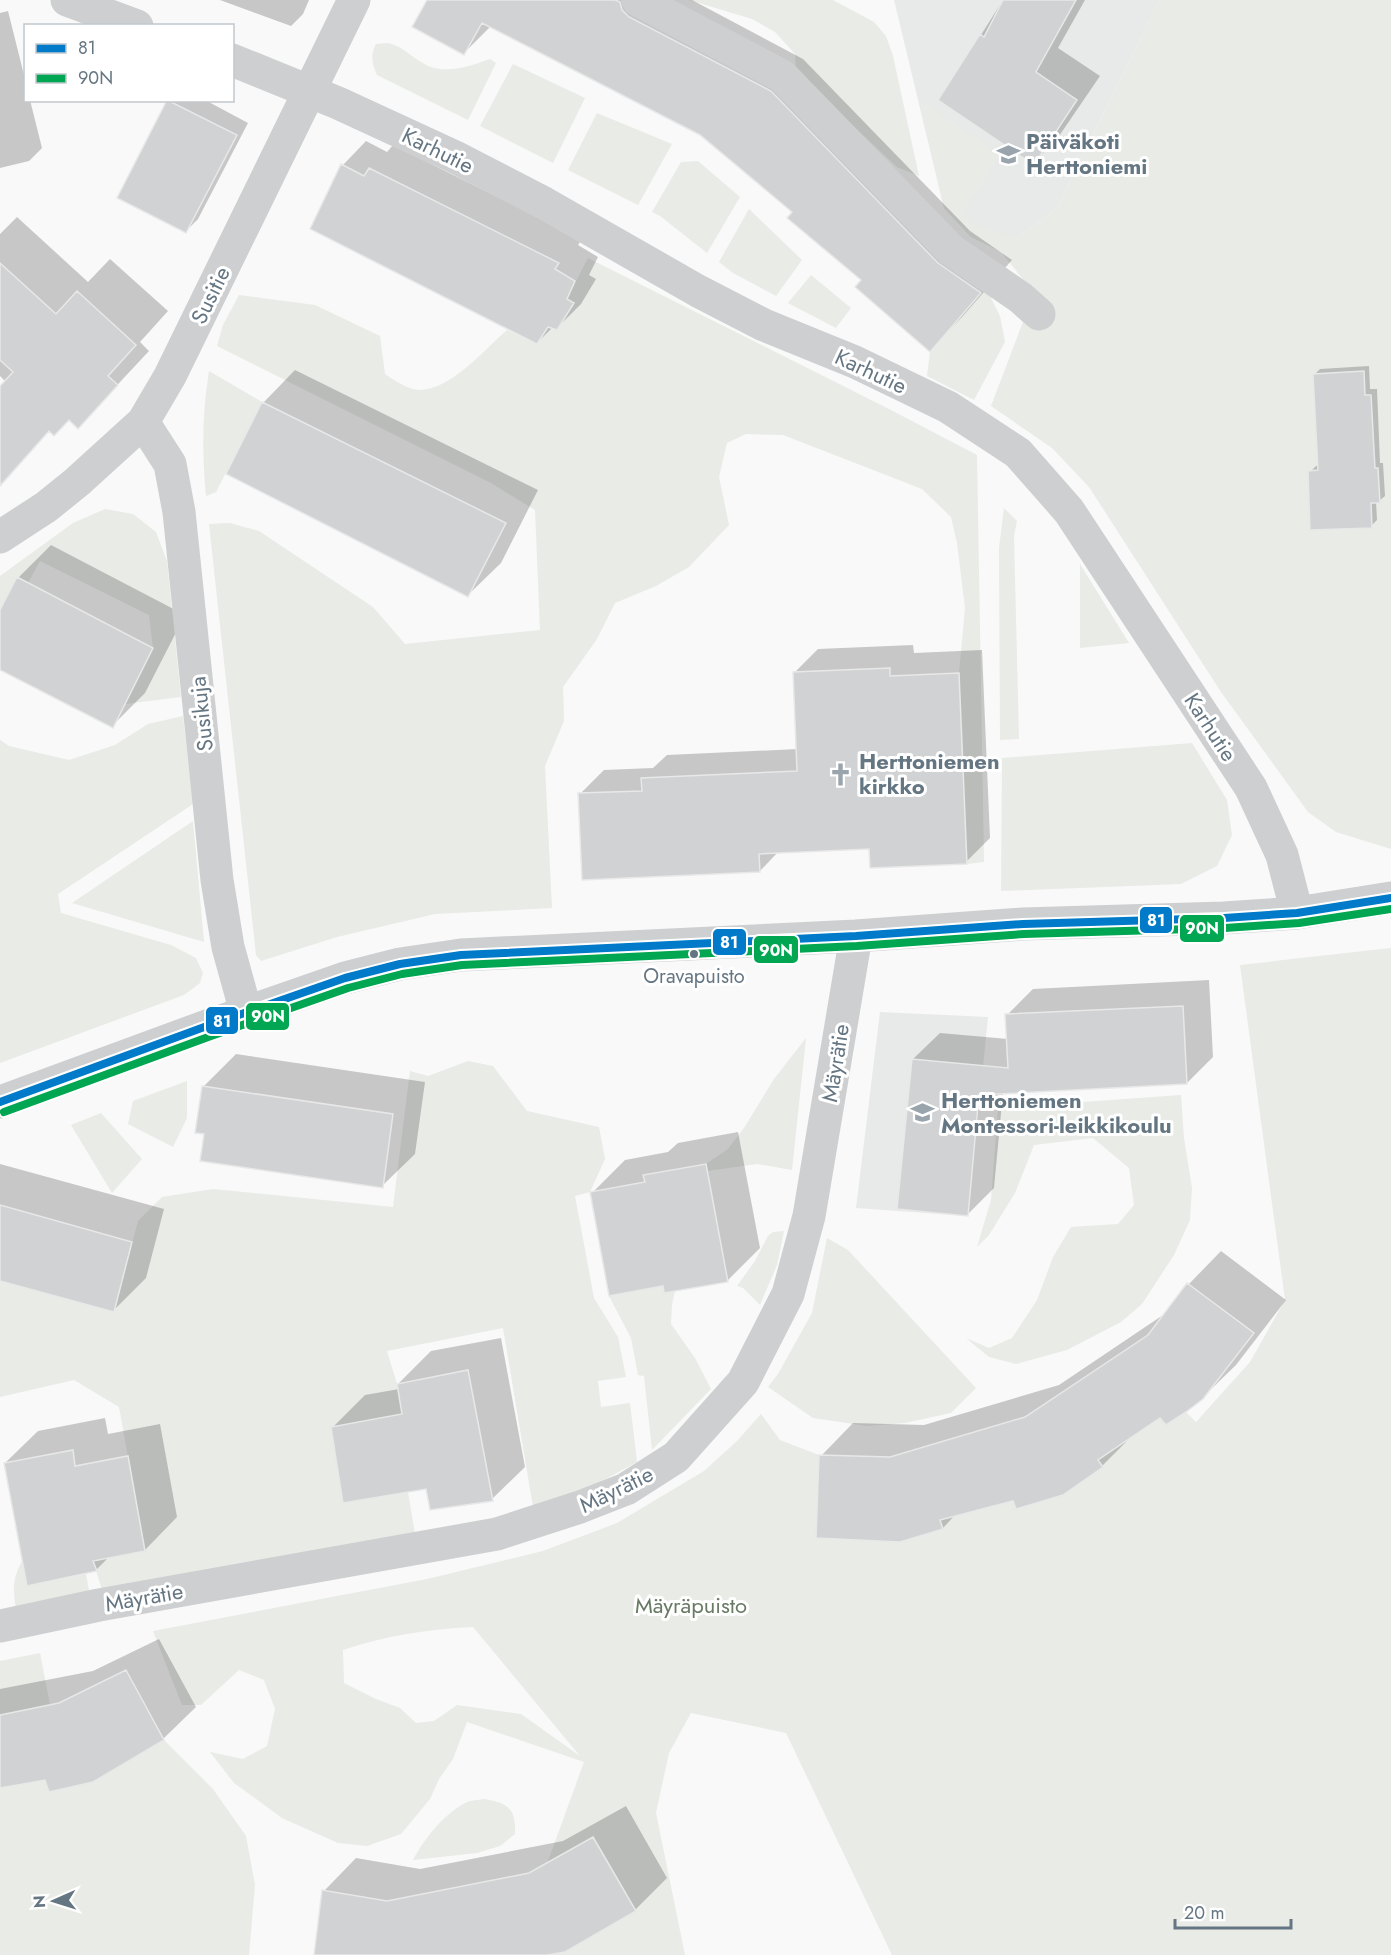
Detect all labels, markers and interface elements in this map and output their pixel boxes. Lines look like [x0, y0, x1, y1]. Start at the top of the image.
legend [24, 24, 234, 102]
text: 81 [78, 35, 96, 61]
text: 90N [78, 65, 113, 91]
street label: Karhutie [397, 119, 479, 181]
place label: Päiväkoti Herttoniemi [1026, 125, 1147, 182]
school or university icon: Päiväkoti Herttoniemi [995, 141, 1021, 167]
street label: Susitie [182, 261, 238, 329]
street label: Karhutie [830, 340, 912, 402]
street label: Susikuja [181, 675, 221, 753]
street label: Karhutie [1177, 686, 1245, 768]
place label: Herttoniemen kirkko [859, 745, 1000, 802]
church icon: Herttoniemen kirkko [828, 761, 854, 787]
line badge: 81 [1139, 906, 1173, 934]
text: 81 [1147, 909, 1165, 932]
line badge: 90N [1179, 914, 1225, 943]
text: 90N [1185, 917, 1219, 940]
line badge: 81 [712, 928, 747, 956]
text: 81 [720, 931, 738, 954]
line badge: 90N [753, 935, 799, 964]
text: 90N [759, 939, 793, 962]
marker: Oravapuisto [688, 948, 700, 960]
place label: Oravapuisto [643, 962, 745, 991]
line badge: 90N [245, 1002, 290, 1031]
text: 90N [251, 1005, 285, 1028]
line badge: 81 [205, 1006, 239, 1035]
text: 81 [213, 1010, 231, 1033]
street label: Mäyrätie [813, 1022, 857, 1104]
place label: Herttoniemen Montessori-leikkikoulu [941, 1084, 1172, 1141]
school or university icon: Herttoniemen Montessori-leikkikoulu [910, 1100, 936, 1126]
street label: Mäyrätie [574, 1457, 658, 1521]
street label: Mäyrätie [103, 1574, 185, 1620]
park label: Mäyräpuisto [635, 1589, 747, 1621]
north arrow [24, 1871, 84, 1931]
scale bar [1175, 1892, 1290, 1930]
text: N [28, 1895, 51, 1909]
text: 20 m [1184, 1900, 1224, 1926]

